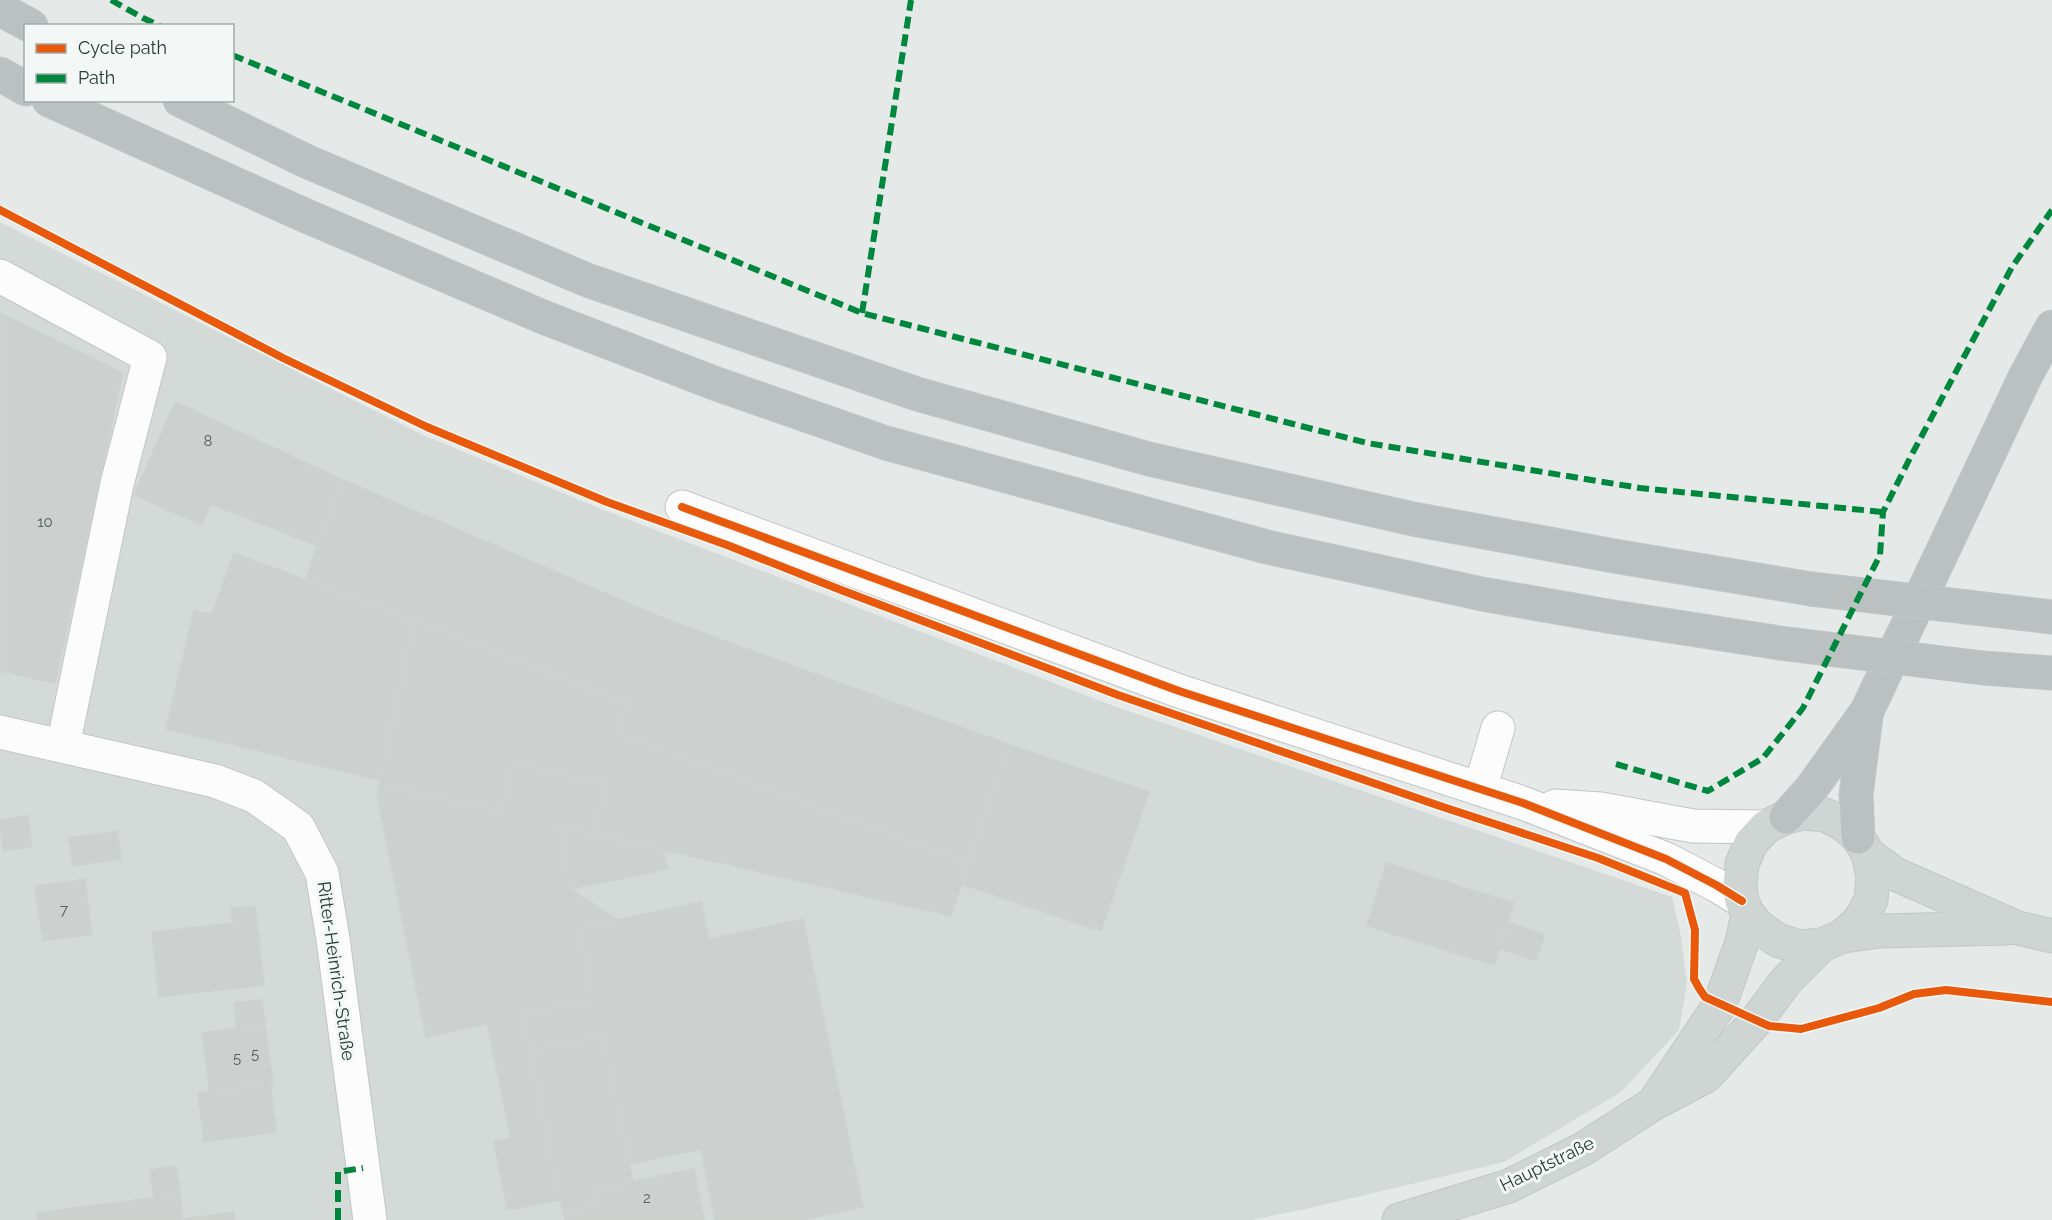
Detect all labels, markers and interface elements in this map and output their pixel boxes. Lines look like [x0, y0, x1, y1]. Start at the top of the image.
legend [24, 24, 234, 102]
text: Cycle path [78, 37, 167, 58]
text: Path [78, 67, 115, 88]
house number: 8 [204, 432, 213, 450]
house number: 10 [37, 513, 53, 531]
street label: Ritter-Heinrich-Straße [314, 880, 360, 1062]
house number: 7 [60, 901, 68, 919]
house number: 5 [251, 1045, 259, 1063]
house number: 5 [233, 1049, 241, 1067]
street label: Hauptstraße [1496, 1132, 1598, 1195]
house number: 2 [643, 1189, 651, 1207]

